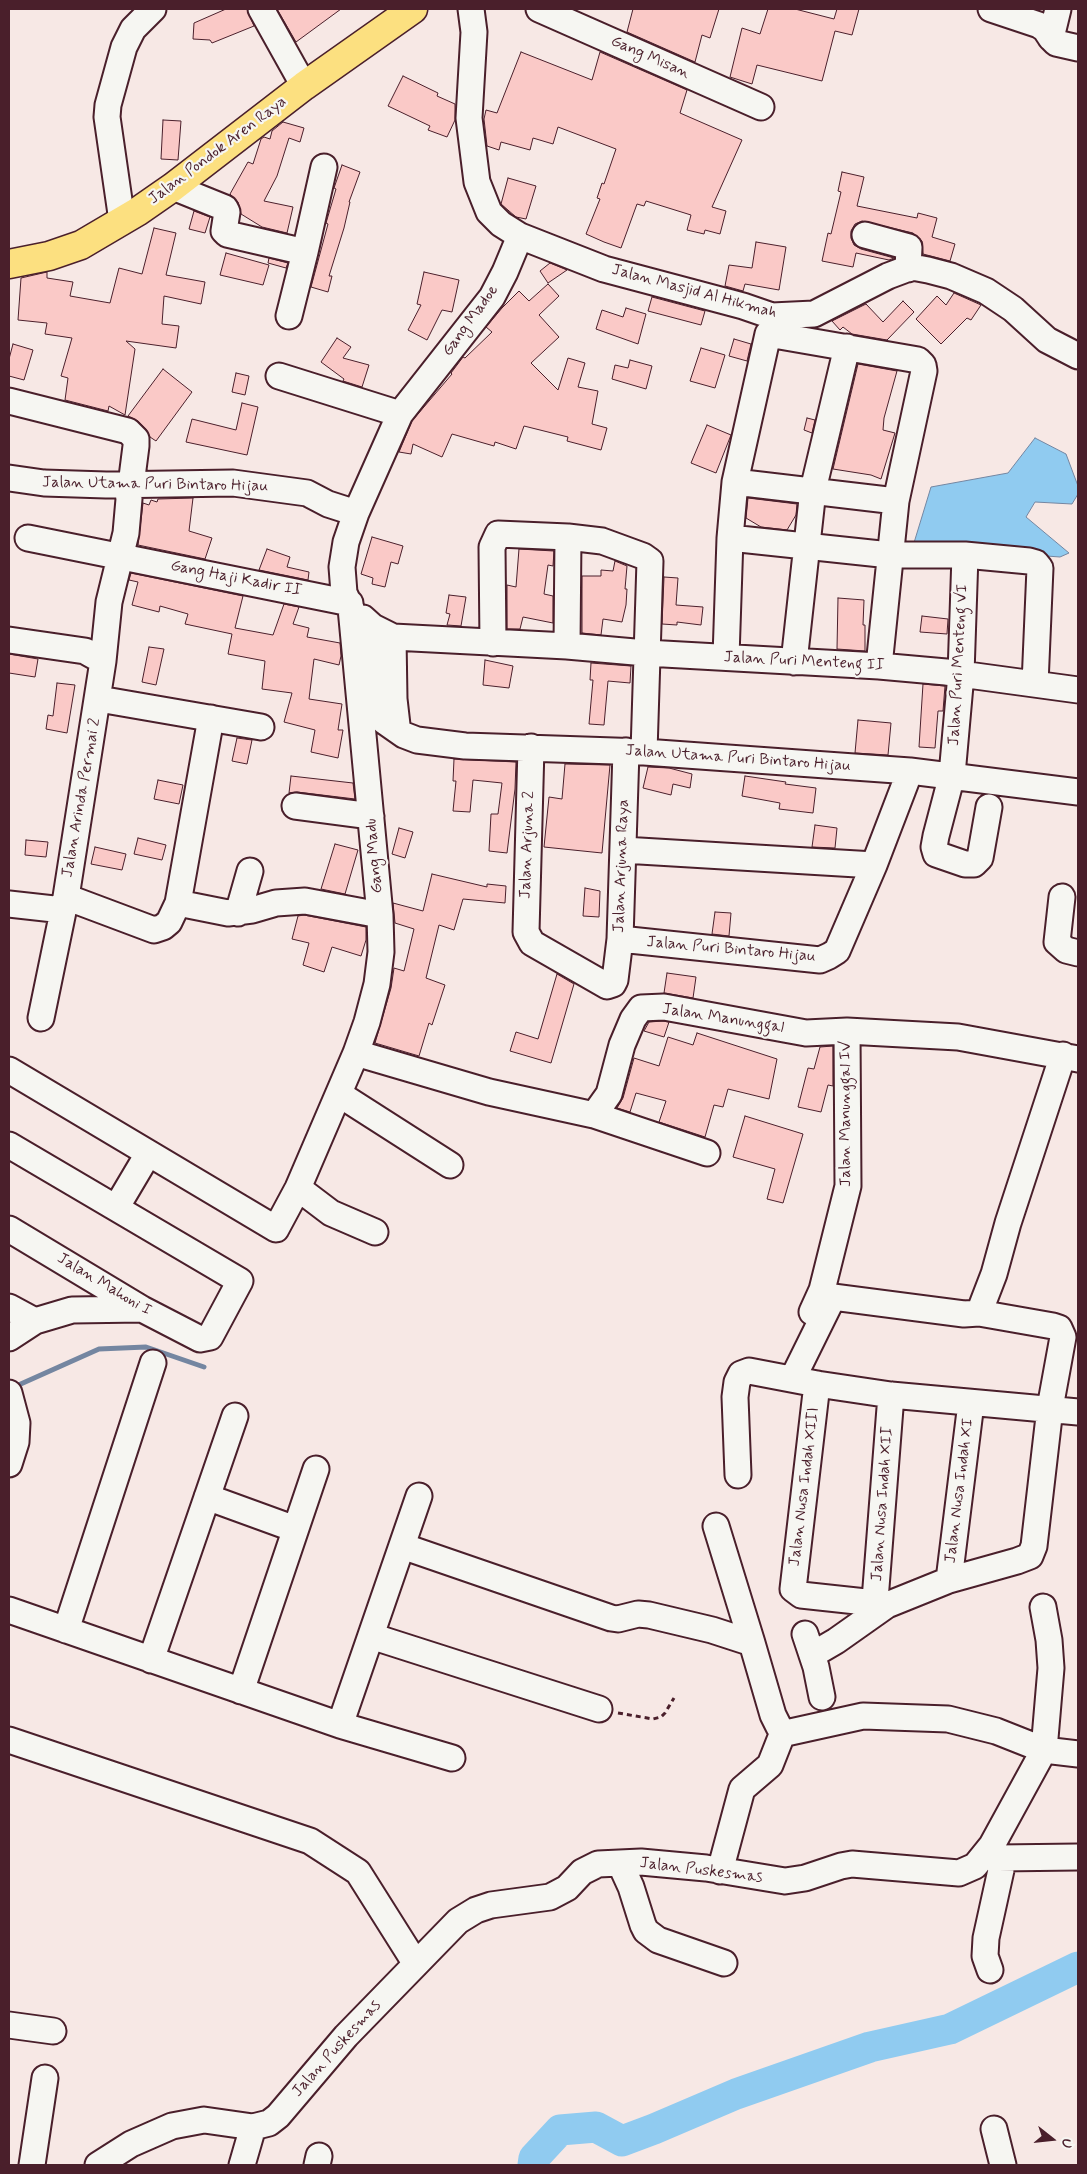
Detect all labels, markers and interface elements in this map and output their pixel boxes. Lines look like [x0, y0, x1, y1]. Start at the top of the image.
street label: Gang Misan [608, 32, 692, 84]
street label: Jalan Pondok Aren Raya [145, 93, 291, 209]
street label: Jalan Masjid Al Hikmah [609, 261, 779, 323]
street label: Gang Madoe [439, 282, 503, 360]
street label: Jalan Utama Puri Bintaro Hijau [42, 473, 268, 497]
street label: Gang Haji Kadir II [169, 557, 303, 601]
street label: Jalan Puri Menteng VI [945, 584, 973, 746]
street label: Jalan Puri Menteng II [723, 648, 885, 676]
street label: Jalan Arinda Permai 2 [59, 717, 105, 879]
street label: Jalan Utama Puri Bintaro Hijau [625, 742, 851, 776]
street label: Jalan Arjuna 2 [517, 791, 539, 899]
street label: Jalan Arjuna Raya [610, 799, 634, 933]
street label: Gang Madu [362, 818, 388, 894]
street label: Jalan Puri Bintaro Hijau [646, 933, 816, 967]
street label: Jalan Manunggal [661, 1000, 785, 1038]
street label: Jalan Manunggal IV [837, 1041, 857, 1187]
street label: Jalan Mahoni I [53, 1249, 155, 1321]
street label: Jalan Nusa Indah XIII [786, 1406, 824, 1568]
street label: Jalan Nusa Indah XI [942, 1417, 978, 1565]
street label: Jalan Nusa Indah XII [868, 1426, 898, 1582]
street label: Jalan Puskesmas [638, 1854, 764, 1888]
street label: Jalan Puskesmas [289, 1997, 385, 2101]
north arrow [1027, 2114, 1077, 2164]
text: U [1057, 2136, 1076, 2150]

